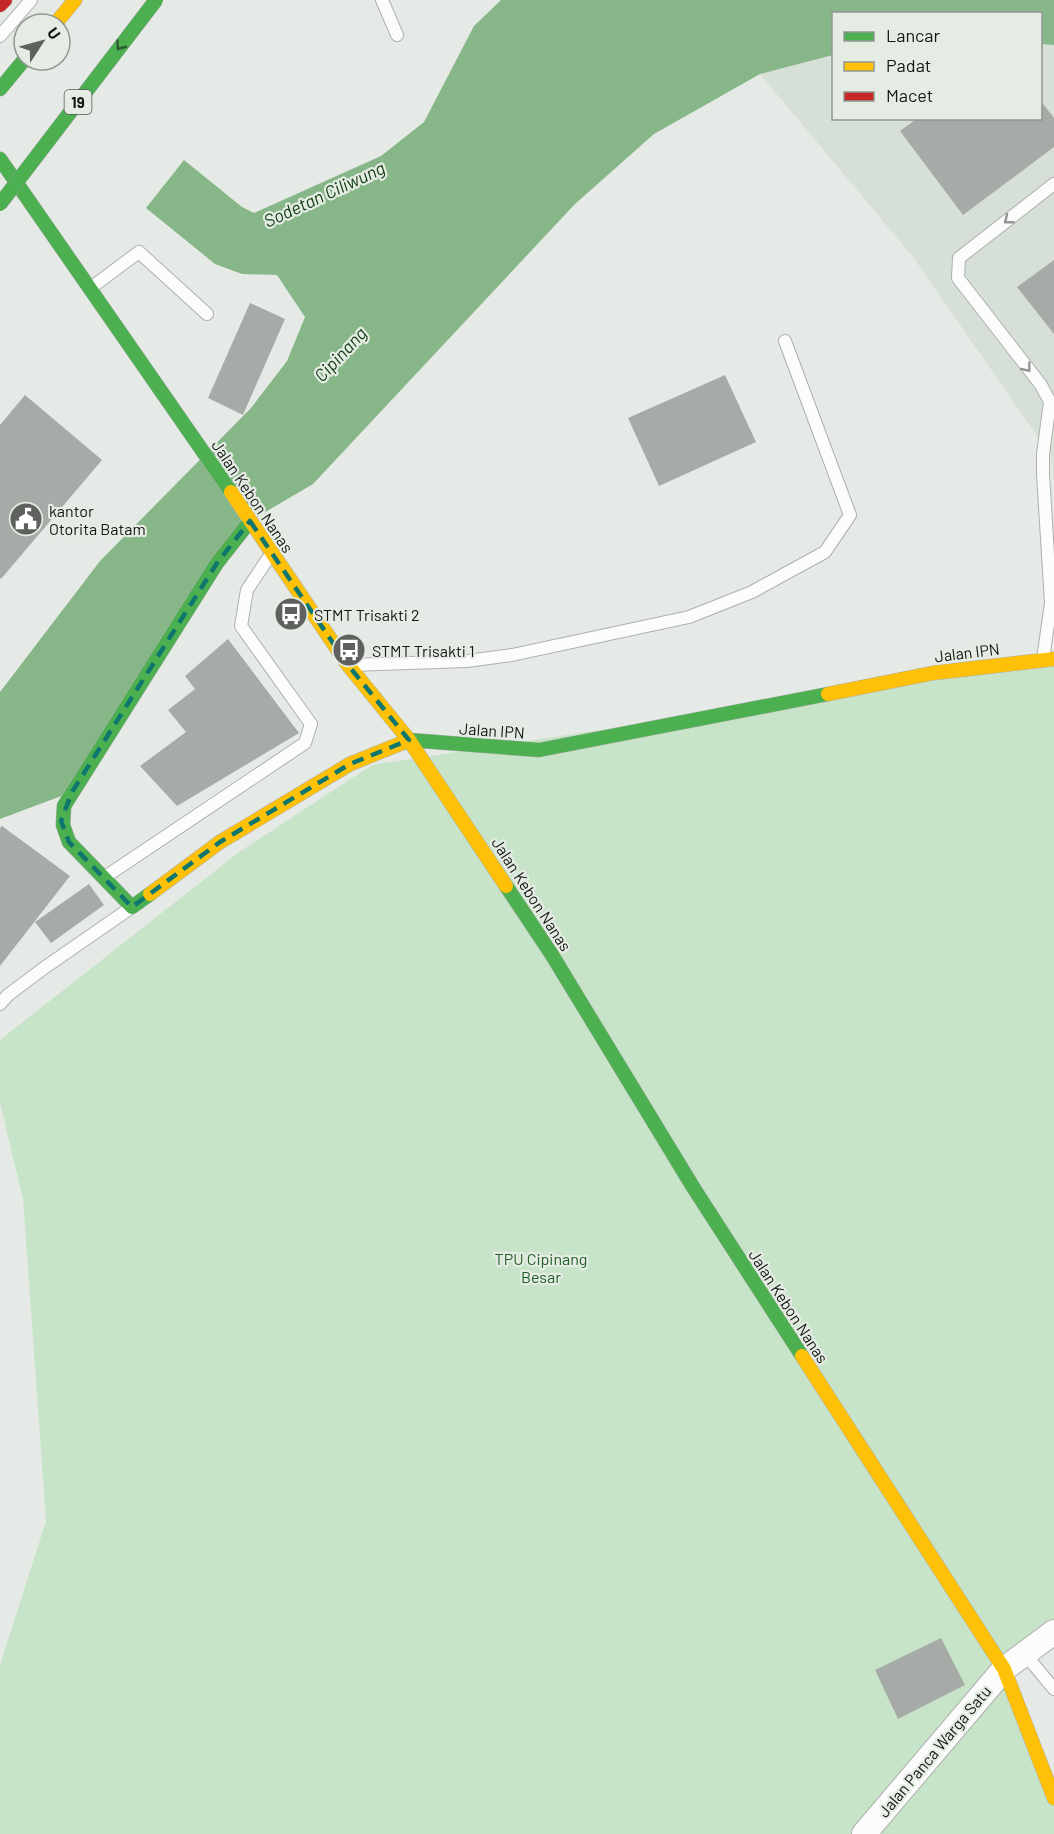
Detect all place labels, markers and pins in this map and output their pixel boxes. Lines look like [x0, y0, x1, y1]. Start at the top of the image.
public building icon: kantor Otorita Batam [8, 501, 44, 537]
place label: kantor Otorita Batam [49, 501, 146, 538]
bus stop icon: STMT Trisakti 2 [273, 596, 309, 632]
place label: STMT Trisakti 2 [314, 605, 420, 624]
bus stop icon: STMT Trisakti 1 [331, 632, 367, 668]
place label: STMT Trisakti 1 [372, 641, 475, 660]

